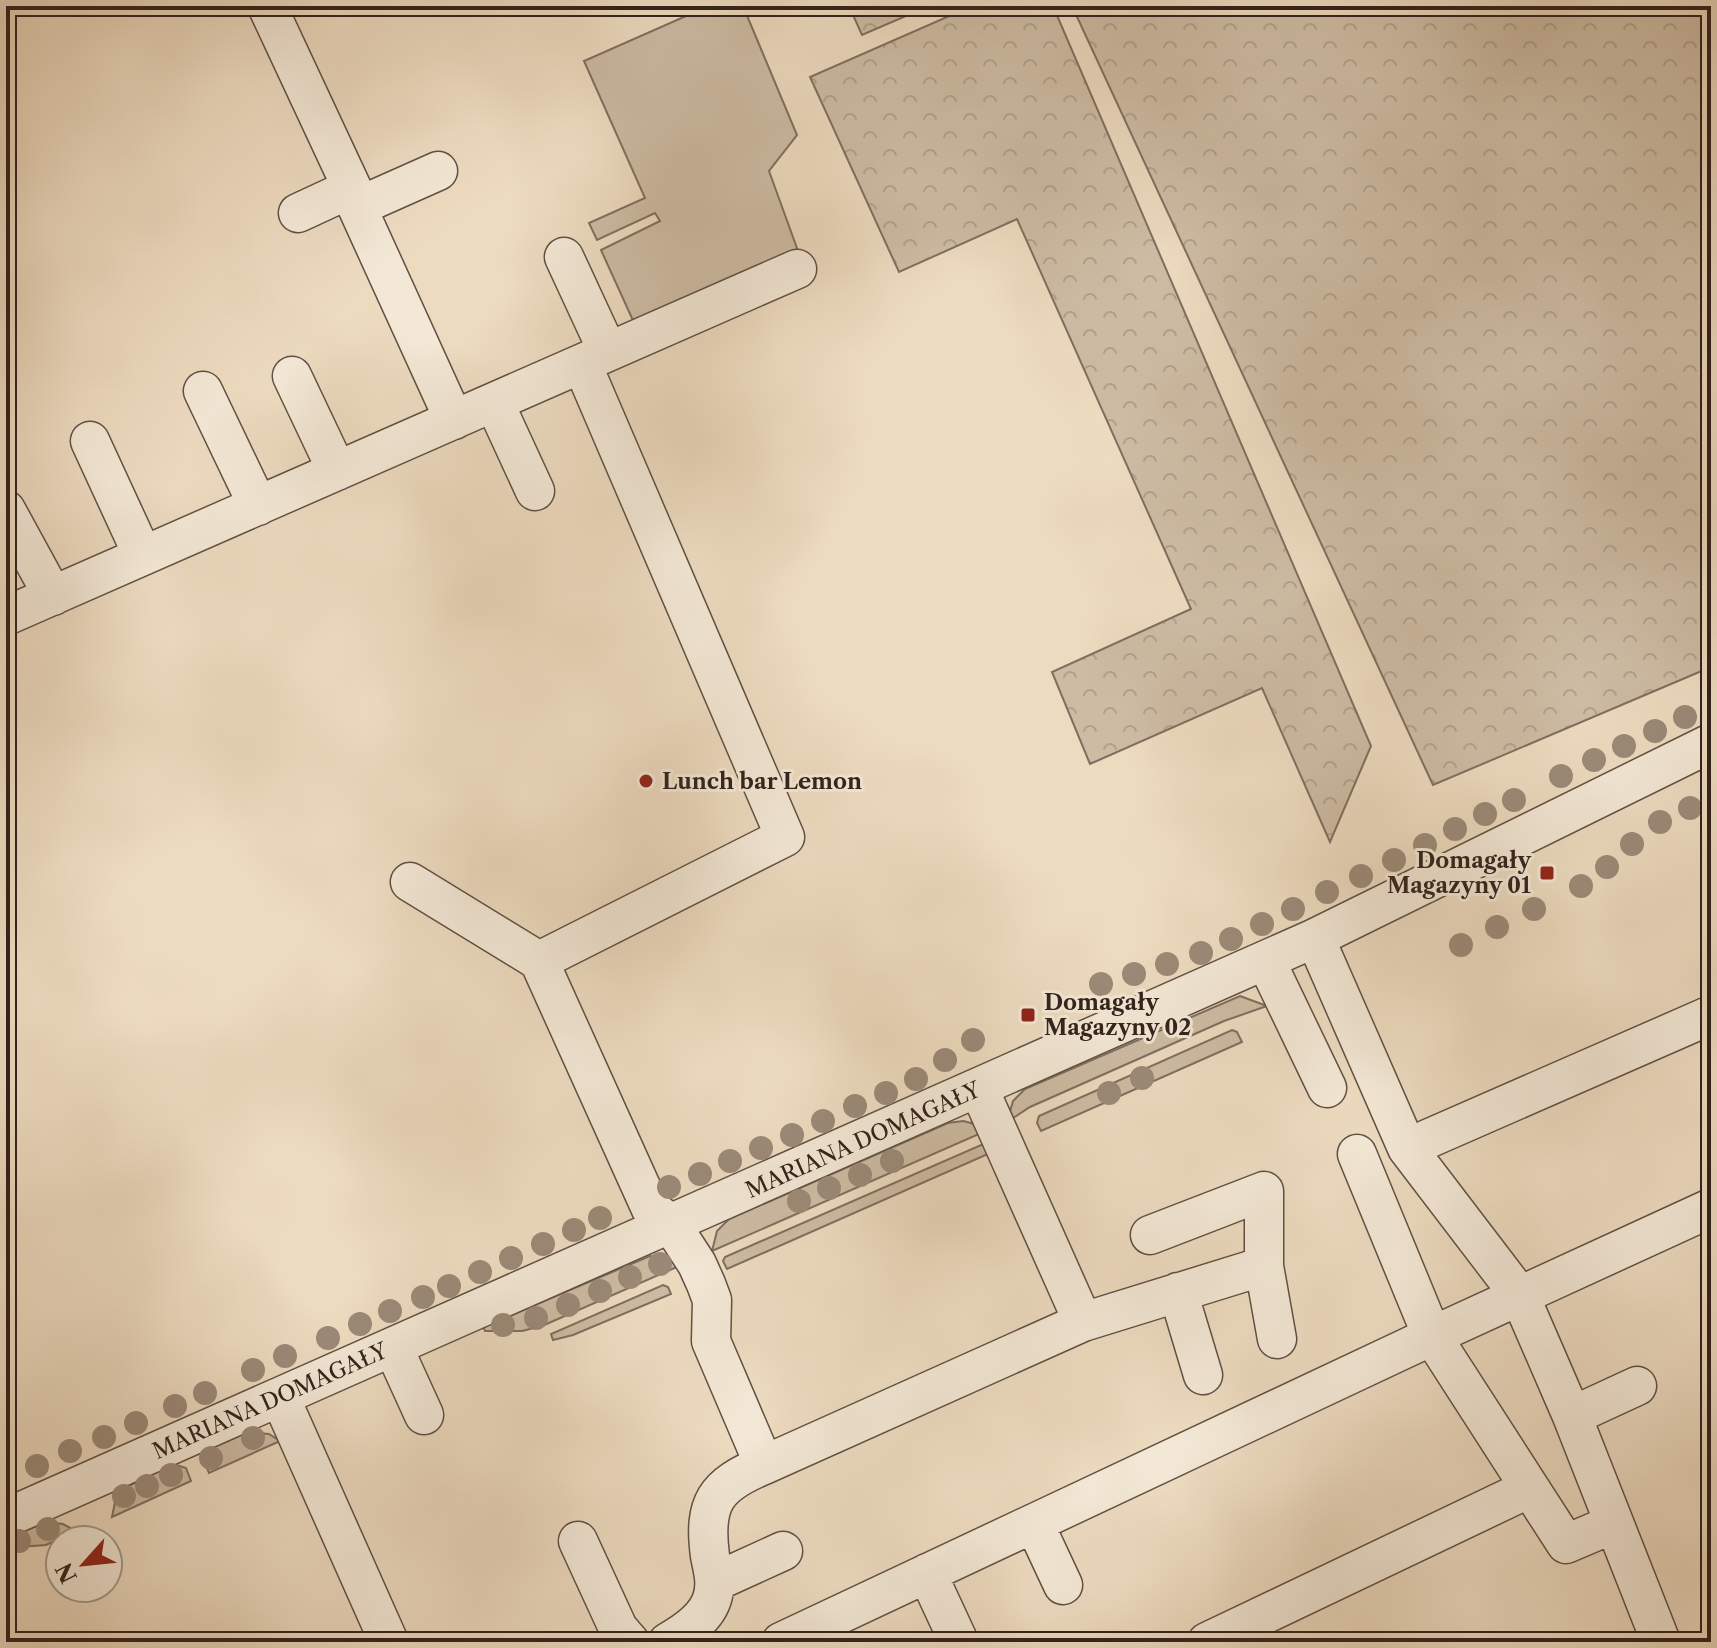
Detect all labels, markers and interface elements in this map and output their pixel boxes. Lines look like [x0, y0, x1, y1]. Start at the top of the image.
place label: Lunch bar Lemon [662, 768, 862, 795]
marker: Lunch bar Lemon [637, 772, 655, 790]
place label: Domagały Magazyny 01 [1387, 847, 1531, 899]
marker: Domagały Magazyny 01 [1538, 864, 1556, 882]
place label: Domagały Magazyny 02 [1044, 989, 1191, 1041]
marker: Domagały Magazyny 02 [1019, 1006, 1037, 1024]
street label: MARIANA DOMAGAŁY [741, 1076, 985, 1204]
street label: MARIANA DOMAGAŁY [148, 1337, 392, 1465]
north arrow [44, 1524, 124, 1604]
text: N [50, 1558, 83, 1588]

